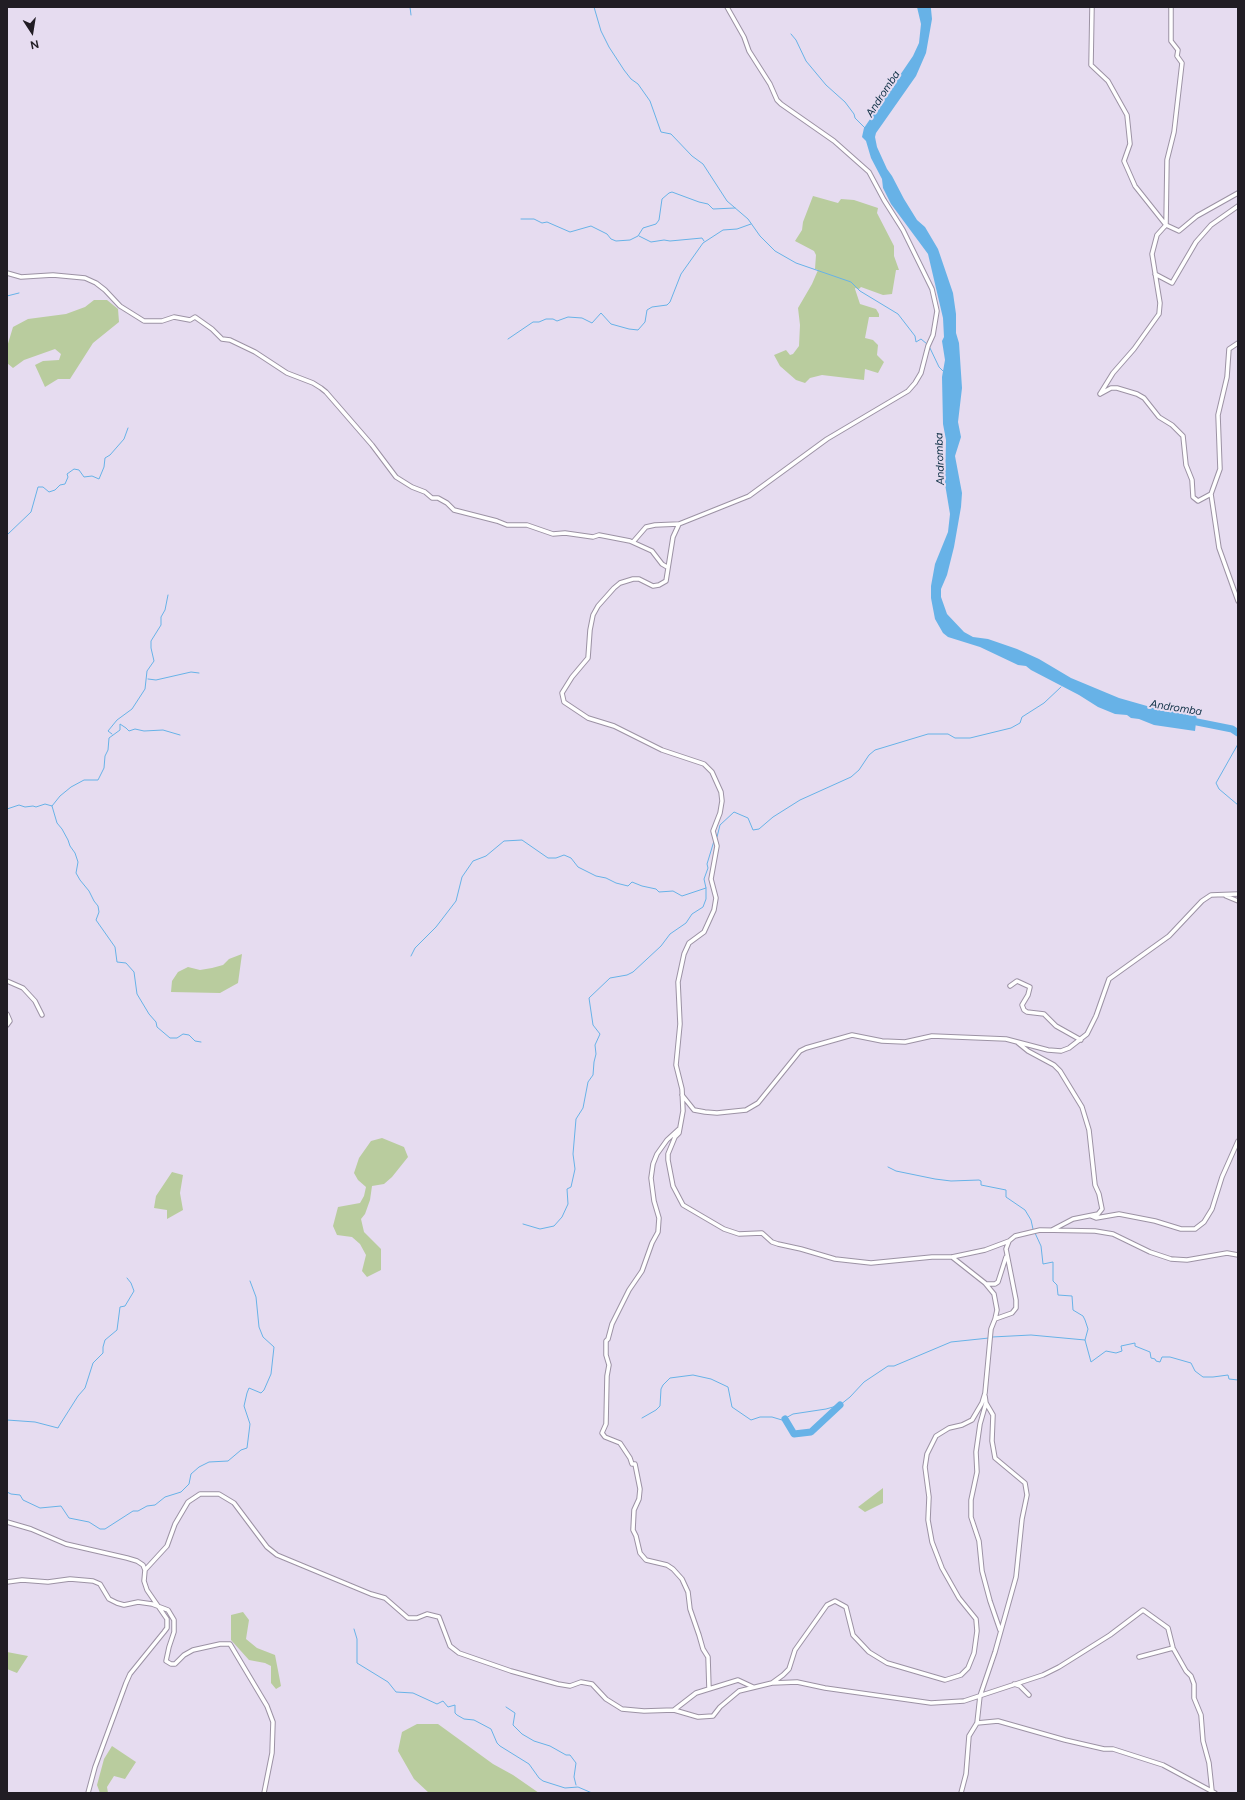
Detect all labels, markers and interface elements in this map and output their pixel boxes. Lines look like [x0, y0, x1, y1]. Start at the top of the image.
north arrow [12, 12, 52, 52]
text: N [29, 37, 40, 51]
water label: Andromba [863, 68, 903, 120]
water label: Andromba [932, 433, 948, 485]
water label: Andromba [1149, 697, 1203, 719]

